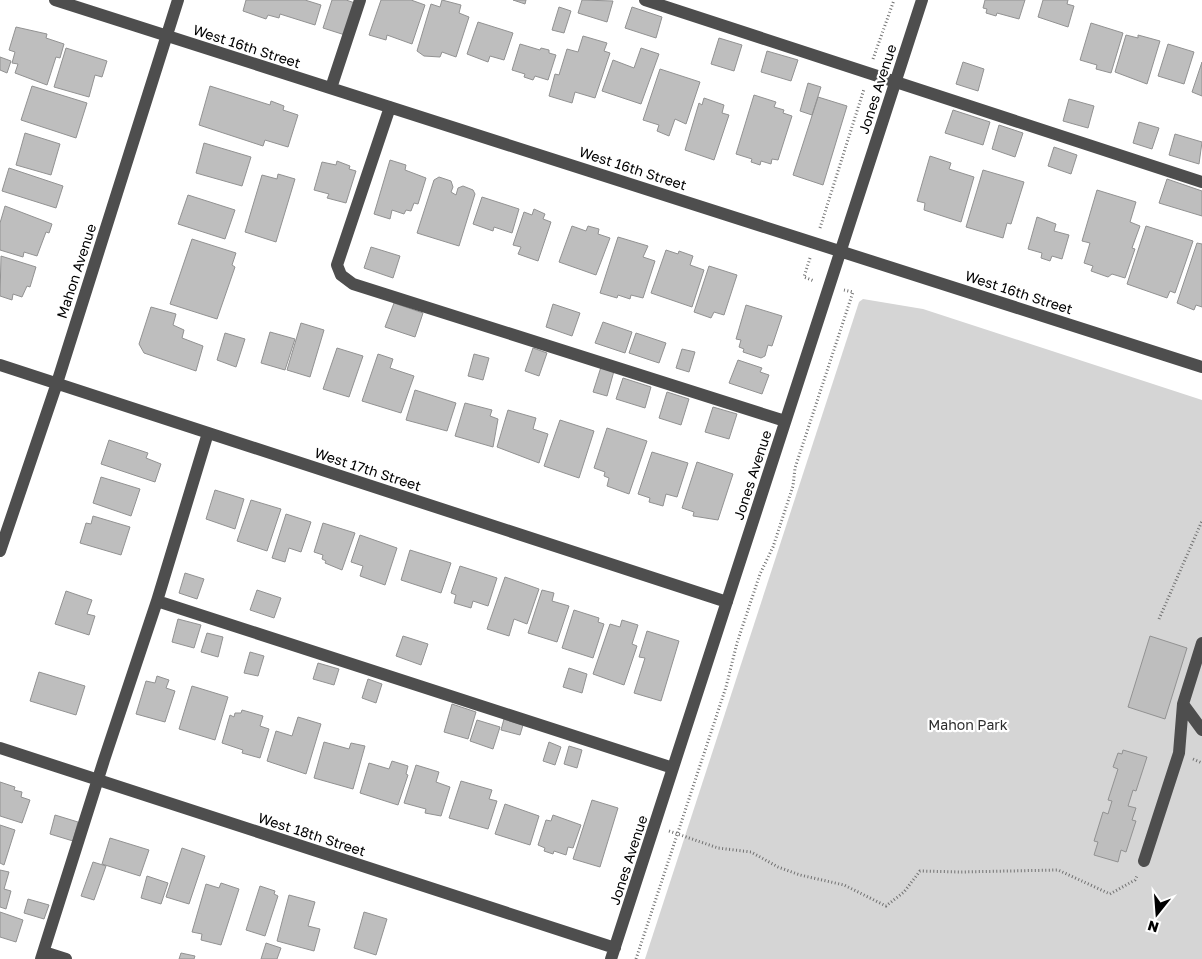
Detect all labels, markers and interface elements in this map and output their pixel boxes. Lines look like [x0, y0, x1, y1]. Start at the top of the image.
street label: West 16th Street [191, 21, 303, 71]
street label: Jones Avenue [855, 42, 899, 136]
street label: West 16th Street [577, 143, 689, 193]
street label: Mahon Avenue [53, 222, 99, 320]
street label: West 16th Street [963, 267, 1075, 317]
street label: Jones Avenue [730, 428, 774, 522]
street label: West 17th Street [313, 444, 423, 494]
park label: Mahon Park [928, 716, 1008, 733]
street label: West 18th Street [256, 809, 368, 859]
street label: Jones Avenue [606, 813, 650, 907]
north arrow [1132, 889, 1182, 939]
text: N [1145, 917, 1161, 937]

